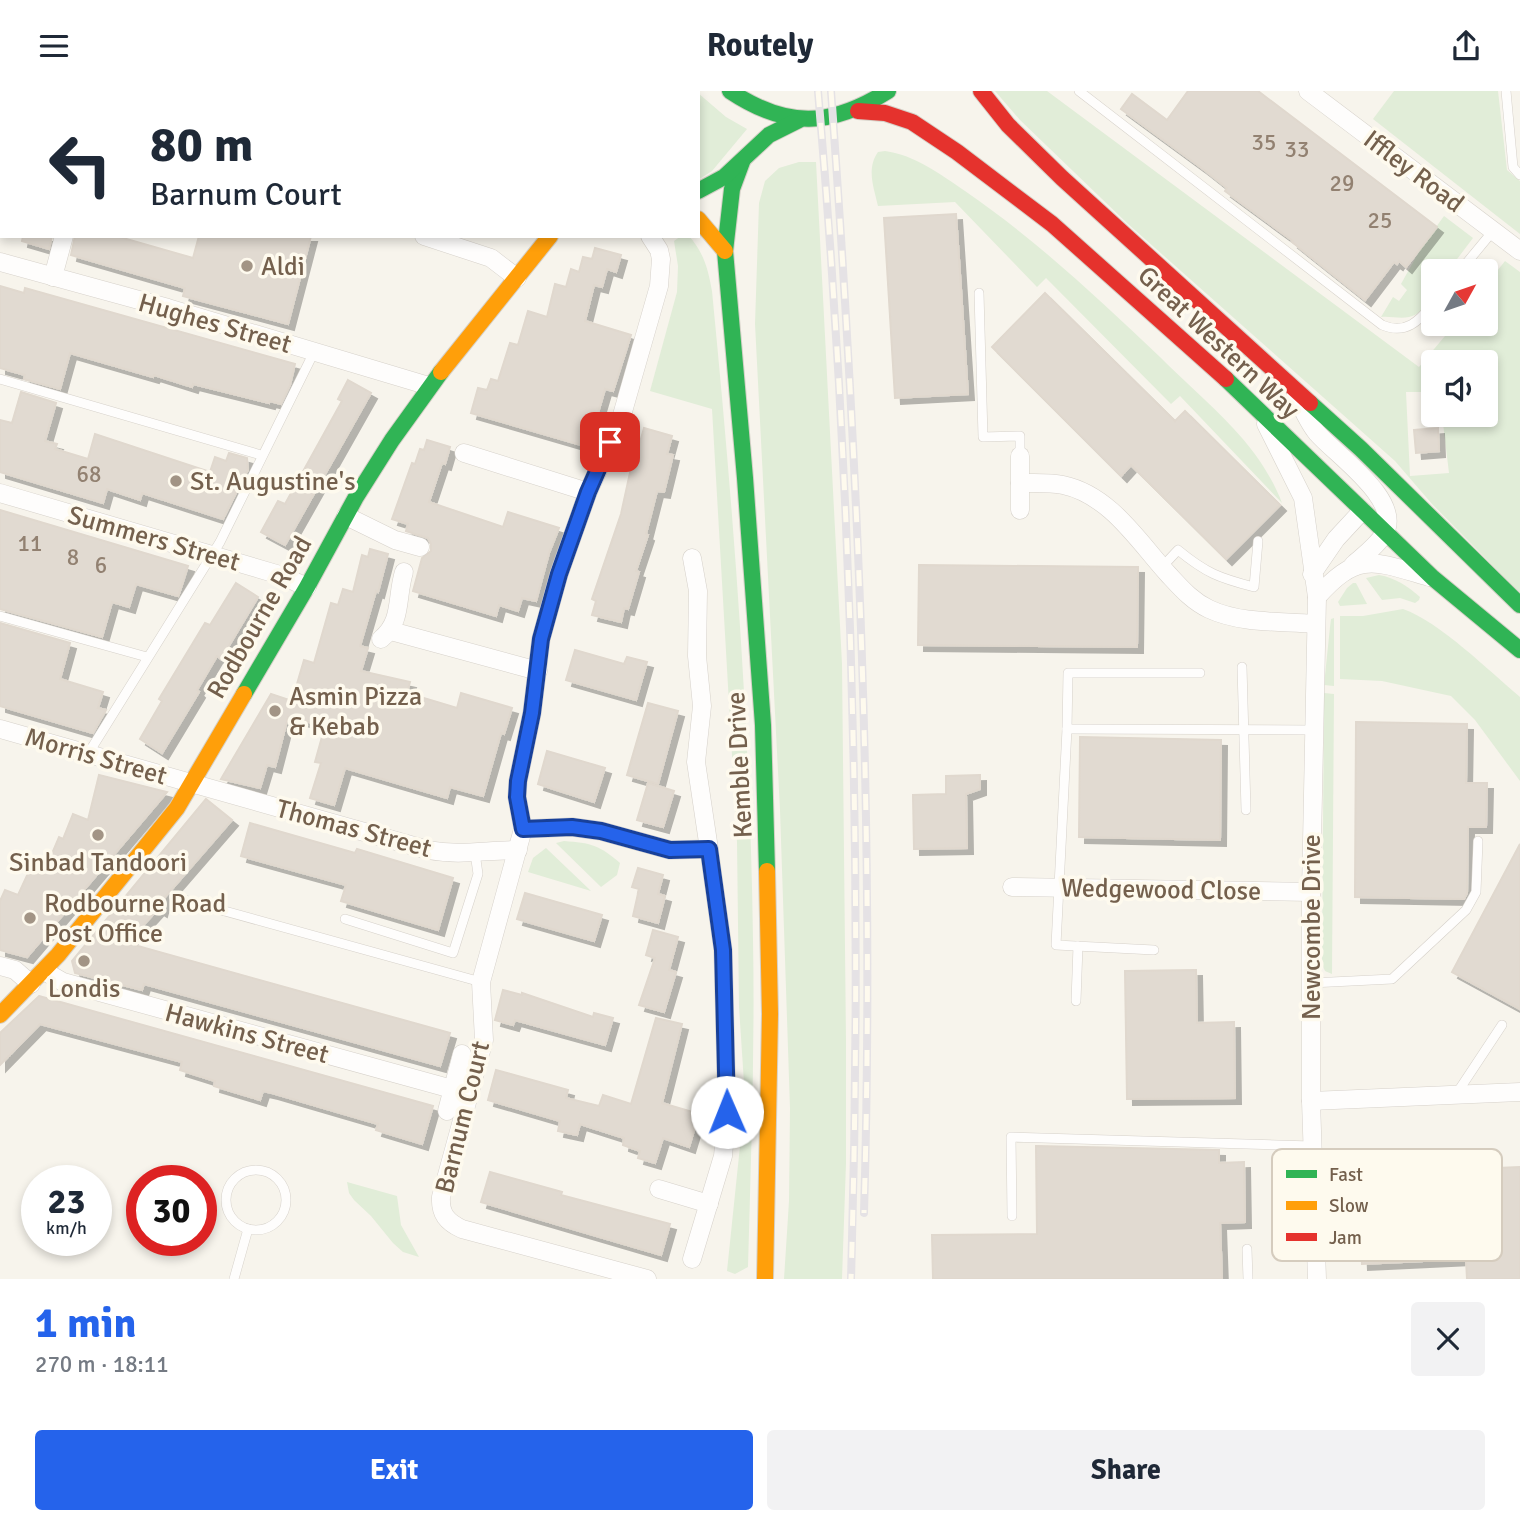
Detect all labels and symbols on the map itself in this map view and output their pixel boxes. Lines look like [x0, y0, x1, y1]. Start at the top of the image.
street label: Iffley Road [1357, 124, 1470, 220]
house number: 35 [1252, 128, 1276, 157]
house number: 33 [1285, 135, 1309, 164]
house number: 29 [1330, 169, 1354, 198]
house number: 25 [1368, 206, 1392, 235]
place label: Aldi [261, 251, 305, 283]
marker: Aldi [239, 258, 255, 274]
north arrow [1421, 259, 1498, 336]
street label: Great Western Way [1131, 260, 1306, 426]
street label: Hughes Street [135, 287, 295, 361]
pin [580, 412, 640, 472]
house number: 68 [77, 460, 101, 489]
place label: St. Augustine's [190, 466, 356, 498]
marker: St. Augustine's [168, 473, 184, 489]
street label: Summers Street [64, 499, 243, 579]
house number: 11 [18, 529, 42, 558]
street label: Rodbourne Road [200, 531, 319, 704]
house number: 8 [67, 543, 79, 572]
house number: 6 [95, 551, 107, 580]
place label: Asmin Pizza & Kebab [289, 681, 422, 743]
street label: Kemble Drive [720, 691, 760, 839]
marker: Asmin Pizza & Kebab [267, 703, 283, 719]
street label: Morris Street [21, 721, 170, 792]
street label: Thomas Street [273, 793, 435, 865]
marker: Sinbad Tandoori [90, 827, 106, 843]
street label: Newcombe Drive [1296, 834, 1328, 1020]
place label: Sinbad Tandoori [9, 847, 187, 879]
street label: Wedgewood Close [1061, 872, 1261, 908]
place label: Rodbourne Road Post Office [44, 888, 226, 950]
marker: Rodbourne Road Post Office [22, 910, 38, 926]
marker: Londis [76, 953, 92, 969]
place label: Londis [48, 973, 120, 1005]
street label: Hawkins Street [161, 997, 332, 1071]
street label: Barnum Court [429, 1038, 497, 1197]
position arrow [690, 1075, 764, 1149]
legend [1272, 1149, 1502, 1261]
text: Fast [1329, 1163, 1363, 1187]
speed limit sign: 30 [126, 1165, 217, 1256]
text: Slow [1329, 1194, 1369, 1218]
text: Jam [1329, 1226, 1362, 1250]

